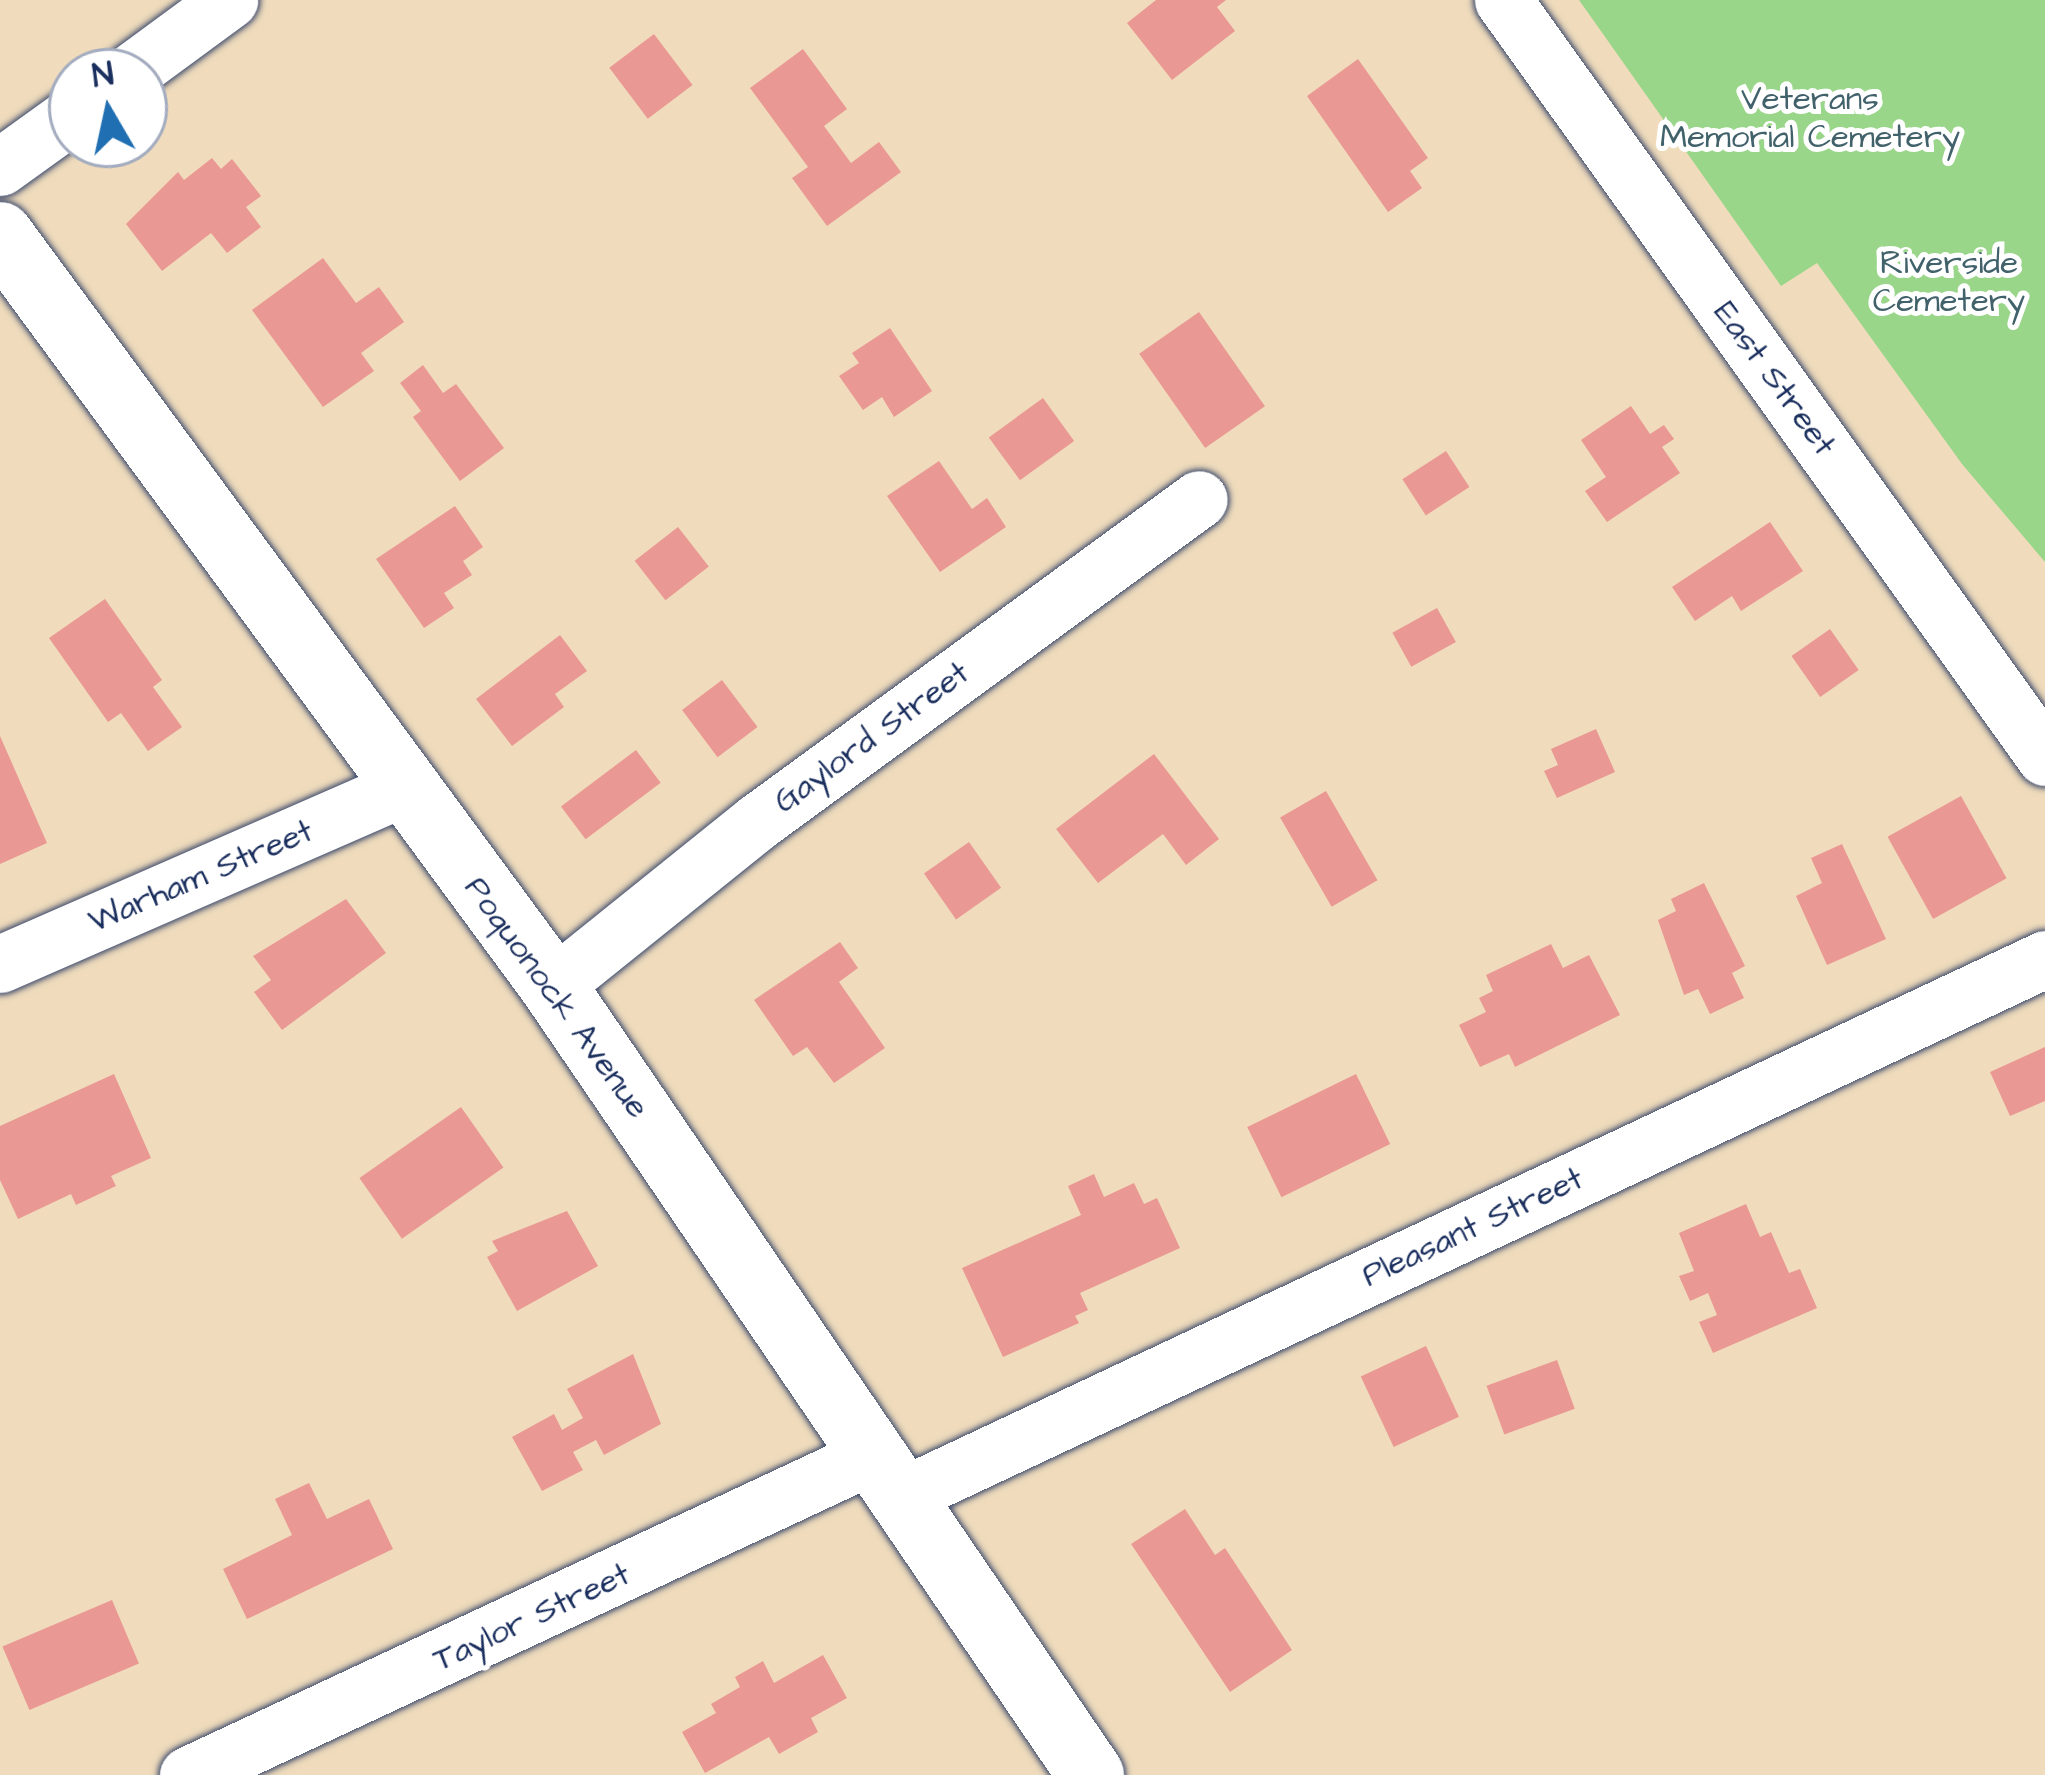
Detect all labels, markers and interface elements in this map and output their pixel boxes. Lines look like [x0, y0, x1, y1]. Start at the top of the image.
north arrow [48, 48, 168, 168]
text: N [89, 51, 117, 100]
park label: Veterans Memorial Cemetery [1660, 80, 1960, 158]
park label: Riverside Cemetery [1873, 244, 2025, 322]
street label: East Street [1705, 294, 1843, 464]
street label: Gaylord Street [767, 654, 977, 822]
street label: Warham Street [83, 812, 319, 942]
street label: Poquonock Avenue [455, 870, 657, 1126]
street label: Pleasant Street [1356, 1160, 1590, 1296]
street label: Taylor Street [427, 1555, 637, 1681]

